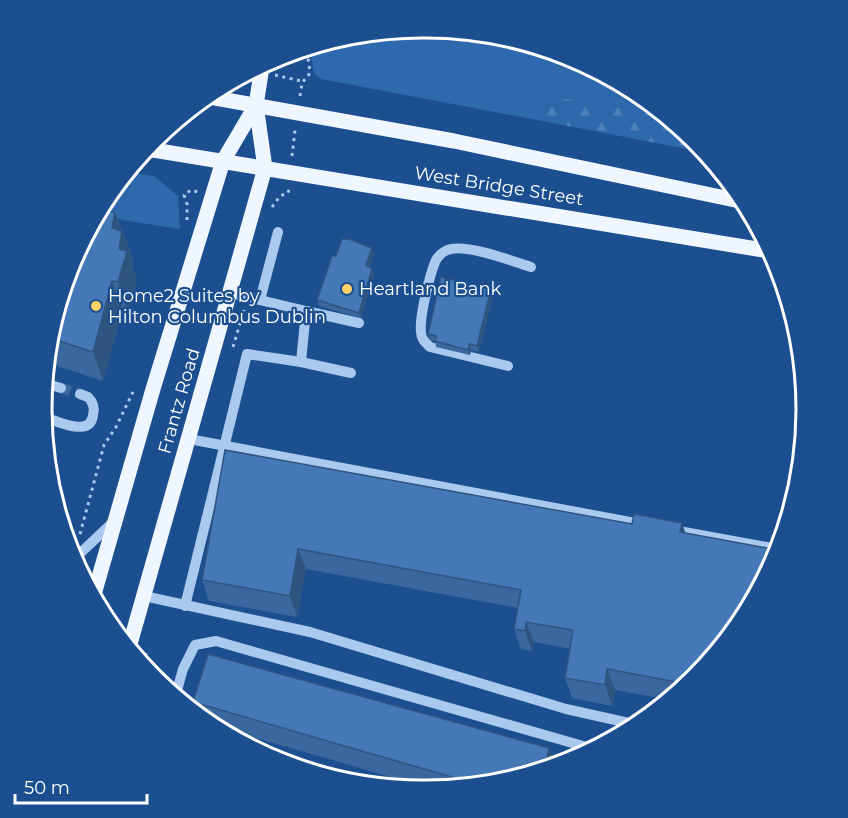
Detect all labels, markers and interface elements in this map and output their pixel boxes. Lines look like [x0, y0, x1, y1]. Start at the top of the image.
street label: West Bridge Street [413, 162, 585, 210]
place label: Heartland Bank [359, 278, 502, 300]
marker: Heartland Bank [340, 282, 354, 296]
place label: Home2 Suites by Hilton Columbus Dublin [108, 285, 326, 328]
marker: Home2 Suites by Hilton Columbus Dublin [89, 299, 103, 313]
street label: Frantz Road [153, 346, 205, 456]
scale bar [15, 767, 147, 805]
text: 50 m [24, 777, 70, 799]

